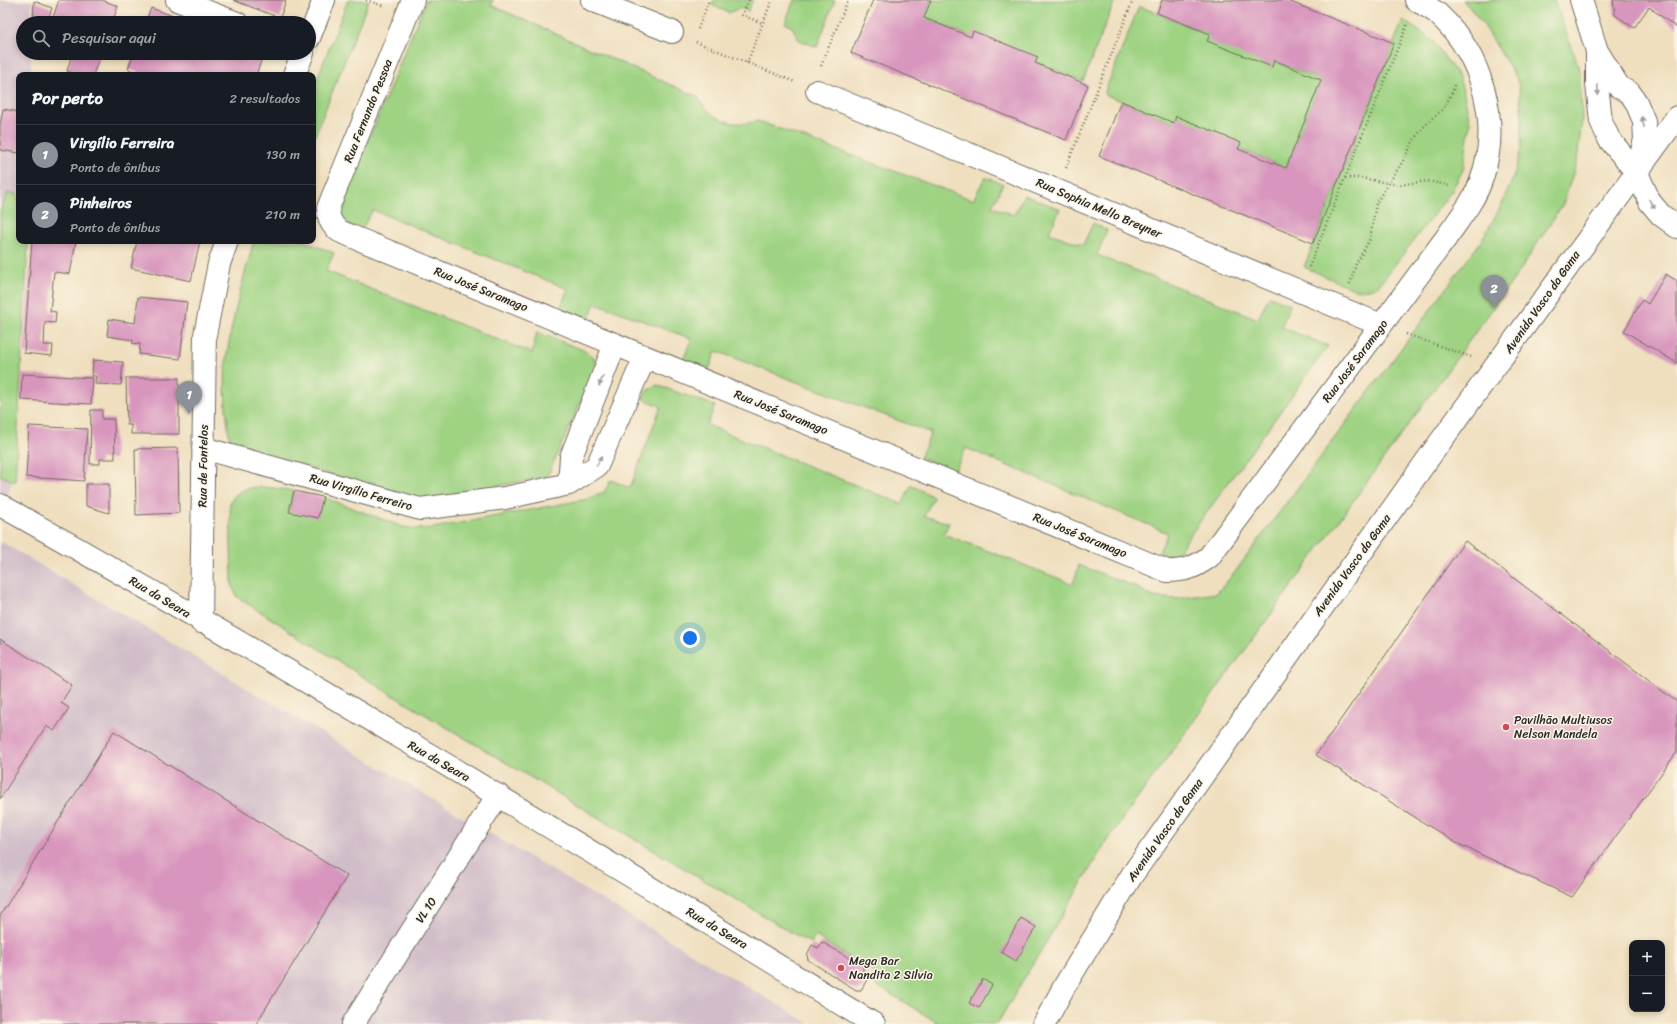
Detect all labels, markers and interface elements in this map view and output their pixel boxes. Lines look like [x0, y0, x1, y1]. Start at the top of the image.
search box [16, 16, 316, 60]
text: Pesquisar aqui [62, 25, 156, 51]
icon: search [30, 27, 52, 49]
street label: Rua Fernando Pessoa [337, 55, 399, 166]
text: Por perto [32, 83, 103, 113]
one-way arrow [1595, 84, 1601, 96]
text: 2 resultados [229, 87, 300, 110]
one-way arrow [1640, 115, 1646, 128]
text: Virgílio Ferreira [70, 130, 174, 156]
text: 1 [42, 143, 48, 166]
text: 130 m [266, 143, 300, 166]
text: Ponto de ônibus [70, 156, 160, 179]
street label: Rua Sophia Mello Breyner [1032, 171, 1166, 245]
text: Pinheiros [70, 190, 132, 216]
one-way arrow [1648, 198, 1656, 209]
text: 2 [41, 203, 49, 226]
text: 210 m [265, 203, 300, 226]
text: Ponto de ônibus [70, 216, 160, 239]
street label: Avenida Vasco da Gama [1497, 245, 1587, 359]
street label: Rua José Saramago [431, 260, 531, 318]
pin: 2 [1481, 275, 1507, 308]
street label: Rua José Saramago [1316, 314, 1394, 408]
one-way arrow [597, 375, 603, 387]
pin: 1 [176, 381, 202, 414]
street label: Rua José Saramago [731, 383, 831, 441]
street label: Rua de Fontelos [191, 424, 215, 508]
one-way arrow [596, 455, 602, 467]
street label: Rua Virgílio Ferreiro [307, 467, 415, 517]
street label: Rua José Saramago [1030, 506, 1130, 564]
street label: Avenida Vasco da Gama [1307, 508, 1397, 622]
street label: Rua da Seara [125, 570, 195, 624]
your location [680, 628, 700, 648]
place label: Pavilhão Multiusos Nelson Mandela [1514, 709, 1613, 745]
marker: Pavilhão Multiusos Nelson Mandela [1501, 722, 1511, 732]
street label: Rua da Seara [404, 734, 474, 788]
street label: Avenida Vasco da Gama [1120, 773, 1210, 887]
street label: VL 10 [409, 892, 443, 928]
street label: Rua da Seara [682, 901, 752, 955]
map controls [1629, 940, 1665, 1012]
button: + [1629, 940, 1665, 976]
place label: Mega Bar Nandita 2 Silvia [849, 950, 933, 986]
marker: Mega Bar Nandita 2 Silvia [836, 963, 846, 973]
button: − [1629, 976, 1665, 1012]

